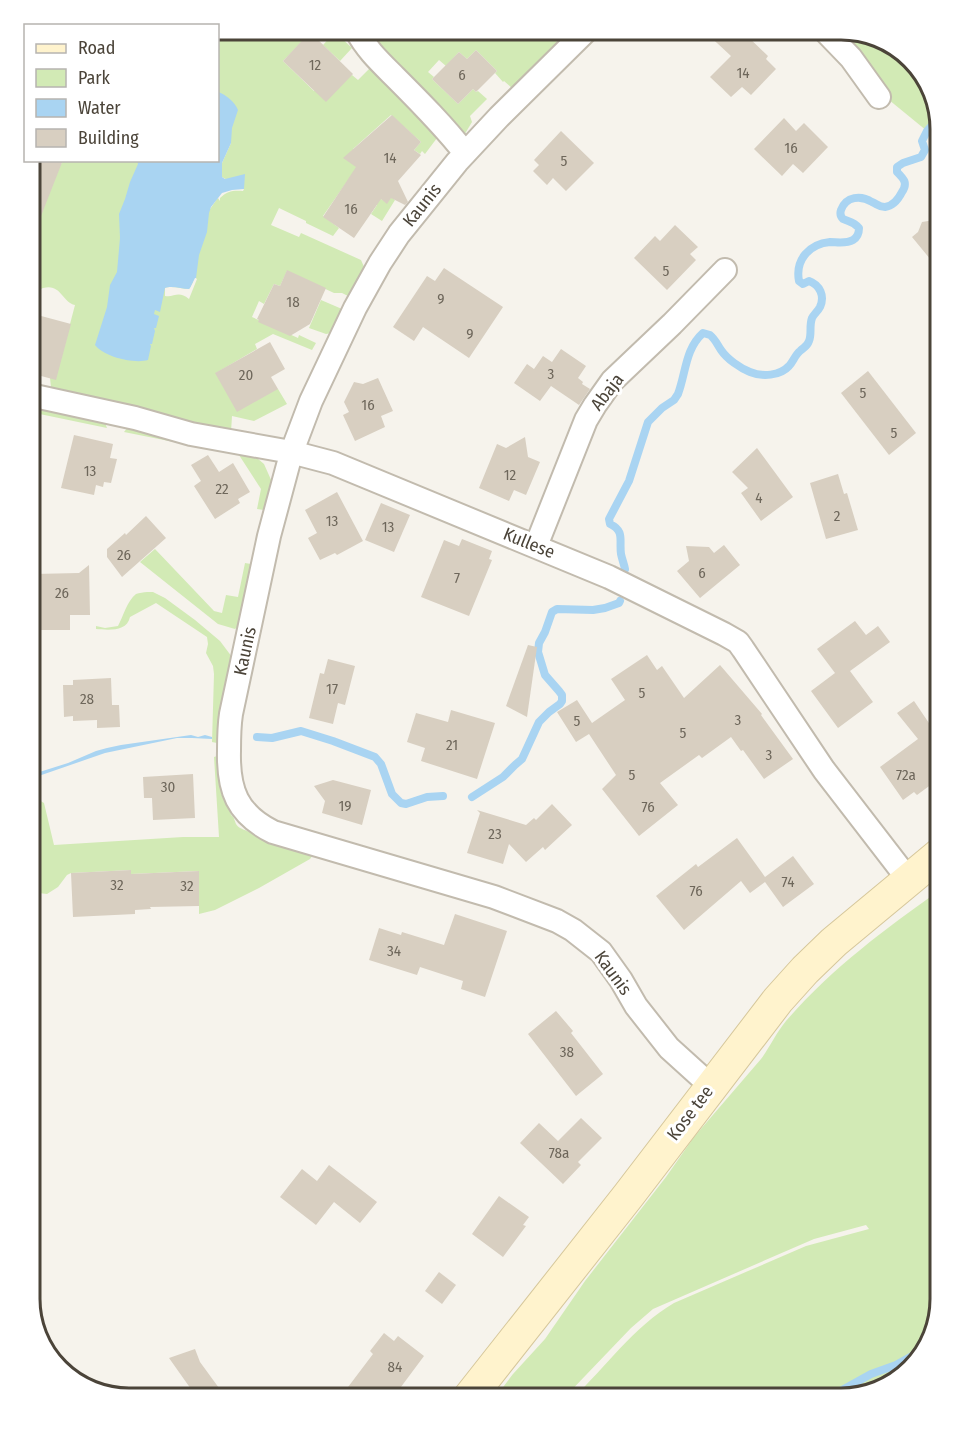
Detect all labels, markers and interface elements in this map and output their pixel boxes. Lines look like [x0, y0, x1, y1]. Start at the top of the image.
legend [24, 24, 219, 162]
text: Road [78, 37, 115, 59]
house number: 12 [309, 56, 322, 74]
house number: 14 [736, 64, 750, 82]
house number: 6 [458, 66, 466, 84]
text: Park [78, 67, 111, 89]
text: Water [78, 97, 121, 119]
text: Building [78, 127, 139, 149]
house number: 16 [784, 139, 798, 157]
house number: 14 [383, 149, 397, 167]
house number: 5 [561, 152, 568, 170]
street label: Kaunis [398, 179, 446, 231]
house number: 16 [344, 200, 358, 218]
house number: 5 [663, 262, 670, 280]
house number: 9 [437, 290, 445, 308]
house number: 18 [286, 293, 300, 311]
house number: 9 [466, 325, 474, 343]
house number: 3 [548, 365, 555, 383]
house number: 20 [239, 366, 253, 384]
street label: Abaja [586, 369, 628, 415]
house number: 5 [860, 384, 867, 402]
house number: 16 [361, 396, 375, 414]
house number: 5 [891, 424, 898, 442]
house number: 13 [84, 462, 97, 480]
house number: 12 [504, 466, 517, 484]
house number: 22 [215, 480, 229, 498]
house number: 4 [755, 489, 763, 507]
house number: 2 [834, 507, 841, 525]
house number: 13 [326, 512, 339, 530]
house number: 13 [382, 518, 395, 536]
street label: Kullese [500, 523, 558, 563]
house number: 26 [117, 546, 131, 564]
house number: 6 [698, 564, 706, 582]
house number: 7 [454, 569, 460, 587]
house number: 26 [55, 584, 69, 602]
street label: Kaunis [229, 624, 261, 677]
house number: 17 [326, 680, 338, 698]
house number: 5 [639, 684, 646, 702]
house number: 28 [80, 690, 94, 708]
house number: 3 [735, 711, 742, 729]
house number: 5 [574, 712, 581, 730]
house number: 5 [680, 724, 687, 742]
house number: 21 [446, 736, 458, 754]
house number: 3 [766, 746, 773, 764]
house number: 5 [629, 766, 636, 784]
house number: 72a [896, 766, 916, 784]
house number: 30 [161, 778, 175, 796]
house number: 19 [338, 797, 352, 815]
house number: 76 [641, 798, 655, 816]
house number: 23 [488, 825, 502, 843]
house number: 74 [782, 873, 794, 891]
house number: 32 [110, 876, 124, 894]
house number: 32 [180, 877, 194, 895]
house number: 76 [689, 882, 703, 900]
house number: 34 [387, 942, 401, 960]
street label: Kaunis [590, 947, 637, 1000]
house number: 38 [560, 1043, 574, 1061]
street label: Kose tee [662, 1081, 718, 1145]
house number: 78a [549, 1144, 569, 1162]
house number: 84 [388, 1358, 402, 1376]

